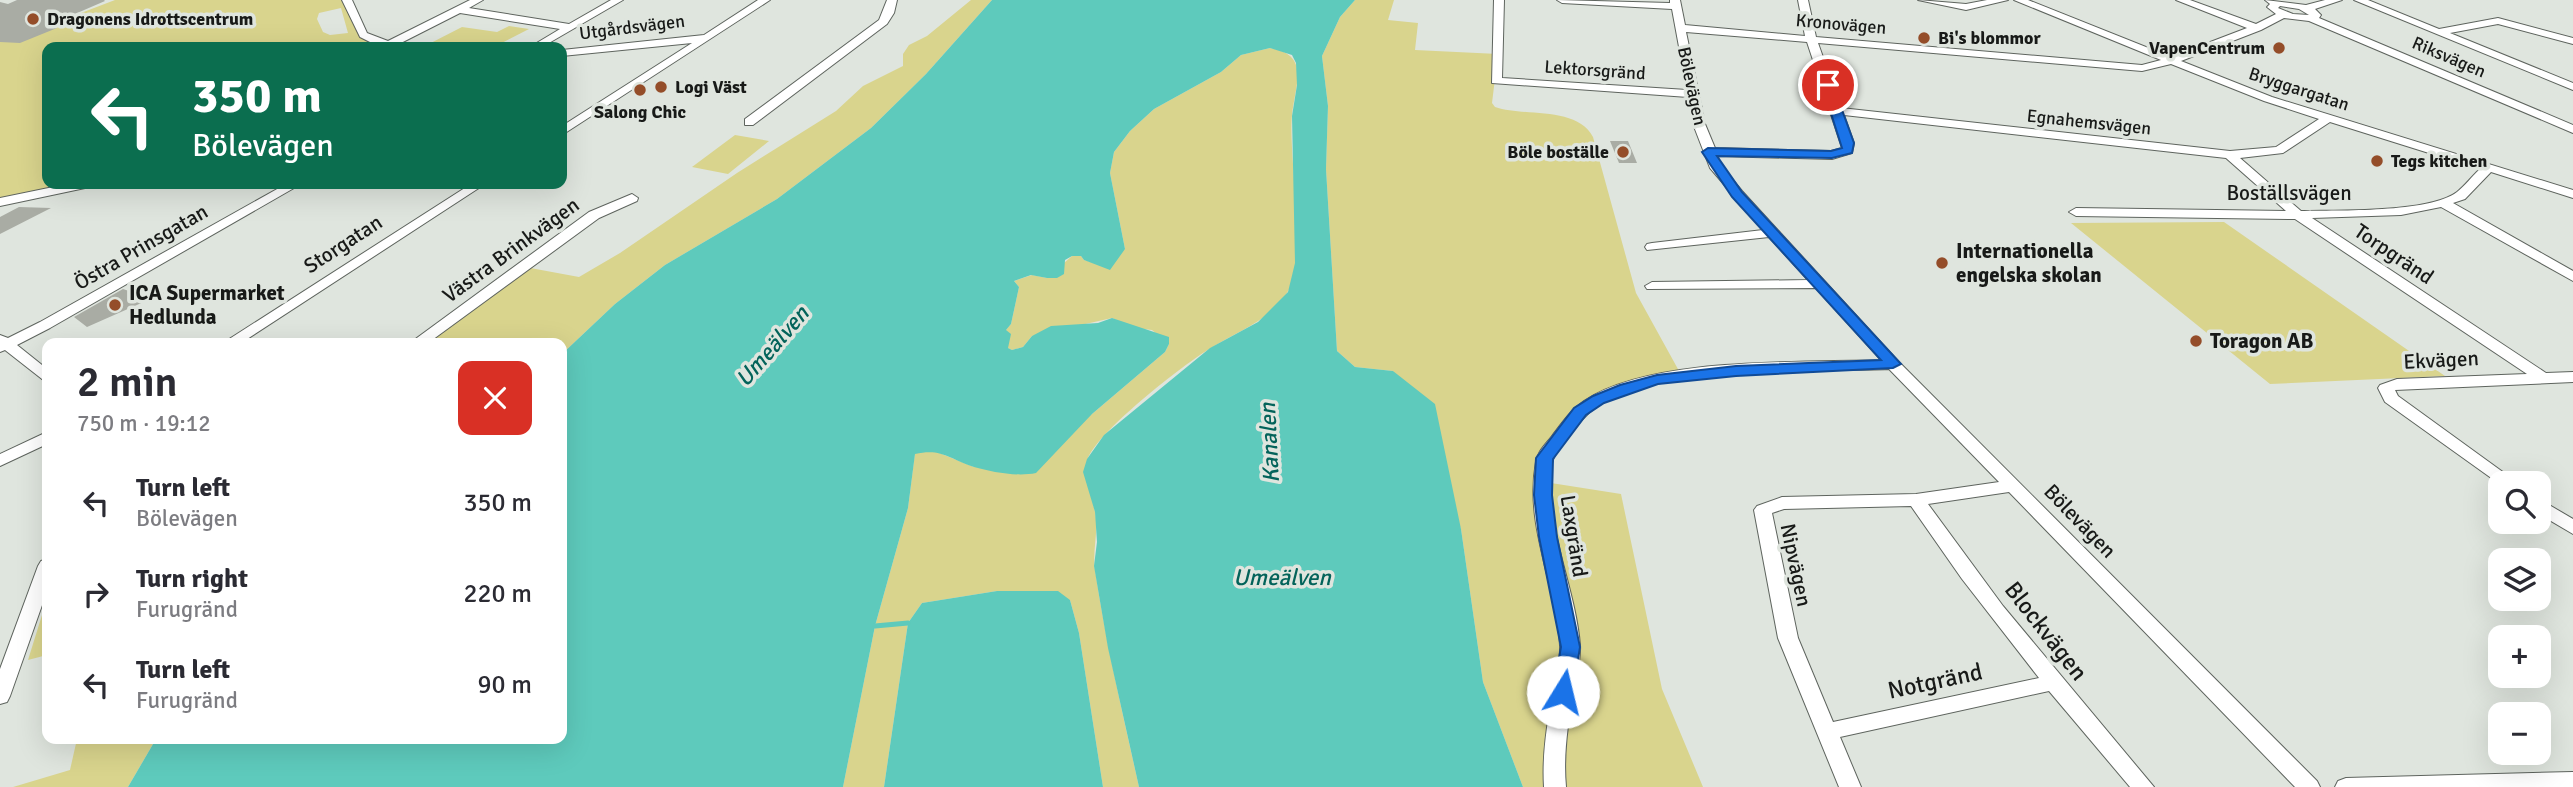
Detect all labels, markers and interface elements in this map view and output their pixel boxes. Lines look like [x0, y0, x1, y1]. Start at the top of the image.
place label: Dragonens Idrottscentrum [47, 8, 253, 30]
street label: Kronovägen [1795, 9, 1887, 39]
street label: Utgårdsvägen [578, 10, 686, 44]
marker: Dragonens Idrottscentrum [25, 11, 41, 27]
place label: Bi's blommor [1938, 27, 2041, 49]
marker: Bi's blommor [1916, 30, 1932, 46]
street label: Riksvägen [2409, 32, 2489, 82]
place label: VapenCentrum [2149, 37, 2265, 59]
marker: VapenCentrum [2271, 40, 2287, 56]
street label: Bölevägen [1673, 45, 1711, 127]
street label: Lektorsgränd [1544, 55, 1646, 85]
pin [1798, 55, 1858, 115]
street label: Bryggargatan [2246, 62, 2352, 116]
text: 350 m [192, 66, 322, 126]
icon: arrive [1809, 66, 1847, 104]
icon: left [77, 70, 168, 161]
place label: Logi Väst [675, 76, 747, 98]
marker: Logi Väst [653, 79, 669, 95]
marker: Salong Chic [632, 82, 648, 98]
place label: Salong Chic [594, 101, 687, 123]
street label: Egnahemsvägen [2026, 105, 2152, 139]
text: Bölevägen [192, 126, 334, 165]
place label: Böle boställe [1507, 141, 1609, 163]
marker: Böle boställe [1615, 144, 1631, 160]
place label: Tegs kitchen [2391, 150, 2488, 172]
marker: Tegs kitchen [2369, 153, 2385, 169]
street label: Boställsvägen [2226, 180, 2352, 206]
street label: Västra Brinkvägen [438, 192, 584, 308]
street label: Östra Prinsgatan [69, 198, 213, 296]
street label: Storgatan [299, 209, 387, 279]
street label: Torpgränd [2349, 218, 2439, 290]
place label: Internationella engelska skolan [1956, 238, 2102, 288]
marker: Internationella engelska skolan [1934, 255, 1950, 271]
place label: ICA Supermarket Hedlunda [129, 280, 285, 330]
marker: ICA Supermarket Hedlunda [107, 297, 123, 313]
water label: Umeälven [729, 299, 816, 393]
place label: Toragon AB [2210, 328, 2313, 354]
marker: Toragon AB [2188, 333, 2204, 349]
street label: Ekvägen [2403, 345, 2479, 375]
text: 2 min [77, 357, 178, 408]
button: close [458, 361, 532, 435]
water label: Kanalen [1253, 401, 1286, 484]
text: 750 m · 19:12 [77, 409, 211, 438]
map controls [2488, 471, 2551, 765]
button: search [2488, 471, 2551, 534]
text: Turn left [136, 472, 230, 504]
street label: Bölevägen [2038, 479, 2122, 563]
icon: left [77, 484, 115, 522]
text: 350 m [463, 487, 532, 519]
street label: Laxgränd [1555, 493, 1593, 579]
text: Bölevägen [136, 504, 238, 533]
street label: Nipvägen [1775, 521, 1817, 609]
button: layers [2488, 548, 2551, 611]
text: Turn right [136, 563, 248, 595]
water label: Umeälven [1233, 563, 1332, 592]
icon: right [77, 575, 115, 613]
street label: Blockvägen [1998, 575, 2094, 687]
text: 220 m [463, 578, 532, 610]
text: Furugränd [136, 595, 238, 624]
button: + [2488, 625, 2551, 688]
text: Turn left [136, 654, 230, 686]
position arrow [1526, 655, 1600, 729]
street label: Notgränd [1885, 656, 1985, 706]
icon: left [77, 666, 115, 704]
text: 90 m [477, 669, 532, 701]
text: Furugränd [136, 686, 238, 715]
button: − [2488, 702, 2551, 765]

